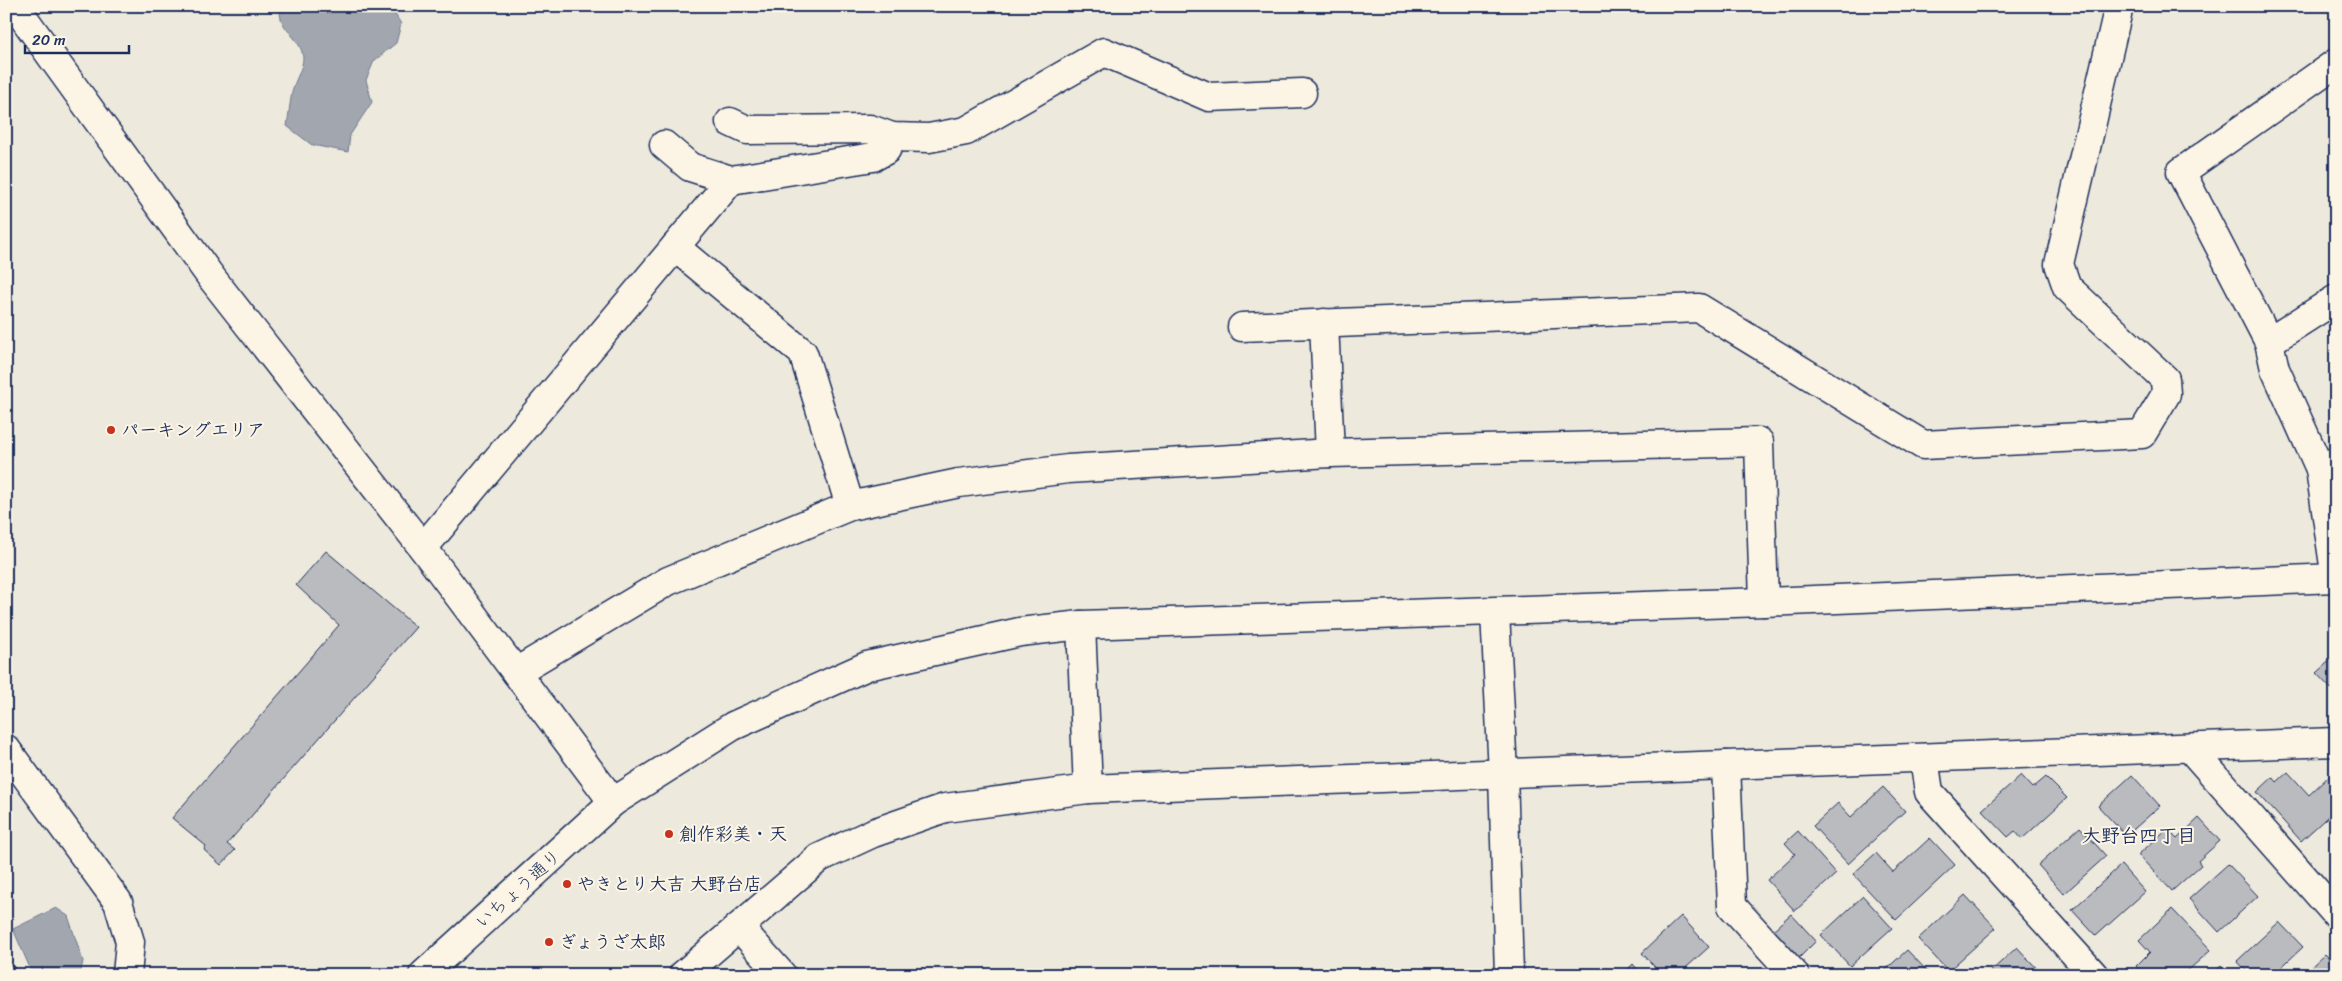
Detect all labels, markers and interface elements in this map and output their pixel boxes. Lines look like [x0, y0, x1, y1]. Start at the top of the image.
scale bar [25, 22, 129, 54]
text: 20 m [32, 27, 66, 53]
place label: パーキングエリア [121, 414, 265, 446]
marker: パーキングエリア [105, 424, 117, 436]
place label: 創作彩美・天 [679, 818, 787, 850]
district label: 大野台四丁目 [2082, 819, 2196, 852]
marker: 創作彩美・天 [663, 828, 675, 840]
street label: いちょう通り [467, 841, 569, 937]
place label: やきとり大吉 大野台店 [577, 868, 762, 900]
marker: やきとり大吉 大野台店 [561, 878, 573, 890]
place label: ぎょうざ太郎 [559, 926, 666, 958]
marker: ぎょうざ太郎 [543, 936, 555, 948]

